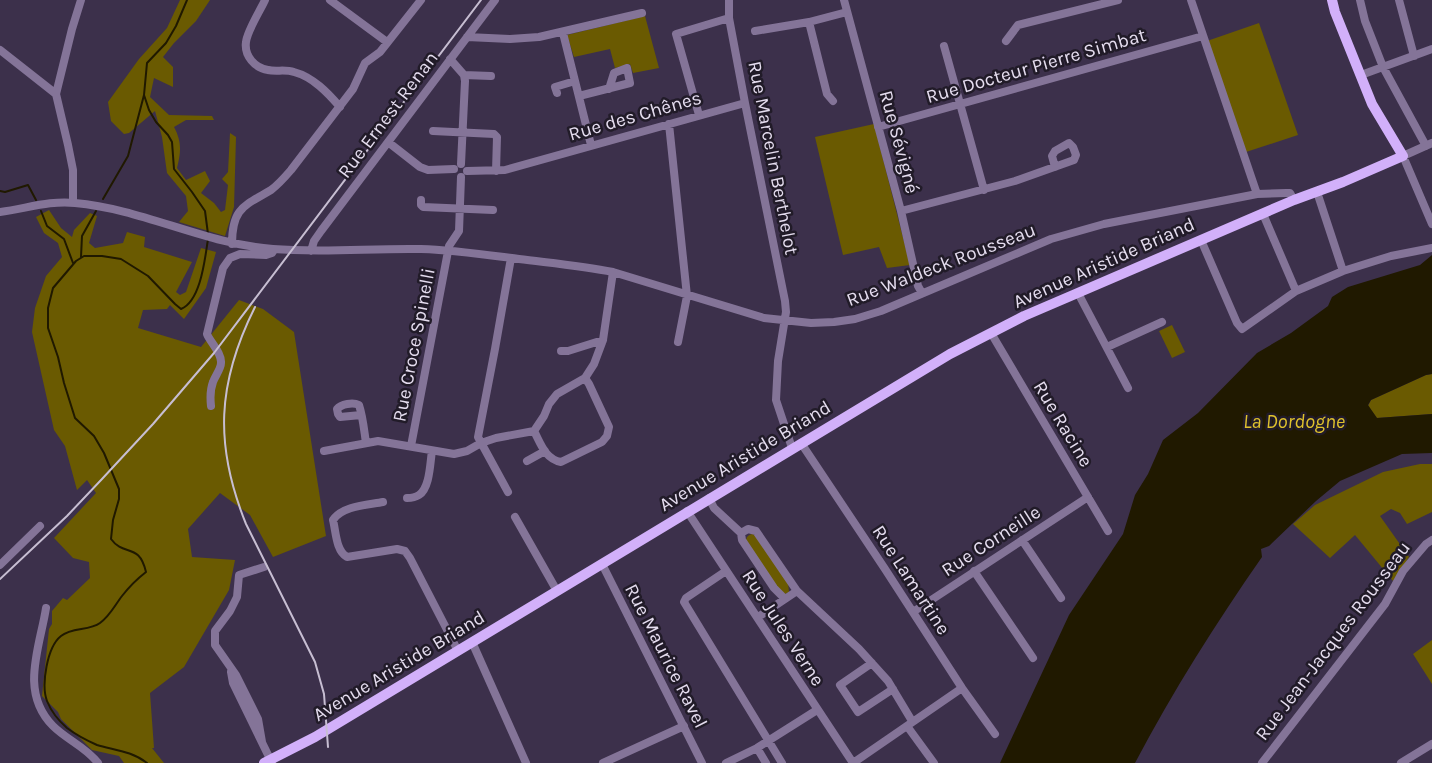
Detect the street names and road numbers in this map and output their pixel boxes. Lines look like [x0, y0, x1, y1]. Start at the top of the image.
street label: Rue Docteur Pierre Simbat [924, 24, 1148, 108]
street label: Rue Ernest Renan [333, 47, 443, 183]
street label: Rue Marcelin Berthelot [743, 59, 803, 257]
street label: Rue des Chênes [566, 87, 704, 145]
street label: Rue Sévigné [875, 88, 923, 196]
street label: Avenue Aristide Briand [1010, 213, 1198, 313]
street label: Rue Waldeck Rousseau [843, 219, 1039, 311]
street label: Rue Croce Spinelli [388, 266, 440, 424]
street label: Rue Racine [1029, 377, 1097, 471]
street label: Avenue Aristide Briand [655, 396, 835, 516]
street label: Rue Corneille [937, 501, 1045, 581]
street label: Rue Lamartine [867, 521, 955, 639]
street label: Rue Jean-Jacques Rousseau [1251, 537, 1415, 745]
street label: Rue Jules Verne [737, 566, 829, 690]
street label: Rue Maurice Ravel [620, 580, 712, 732]
street label: Avenue Aristide Briand [309, 606, 489, 726]

